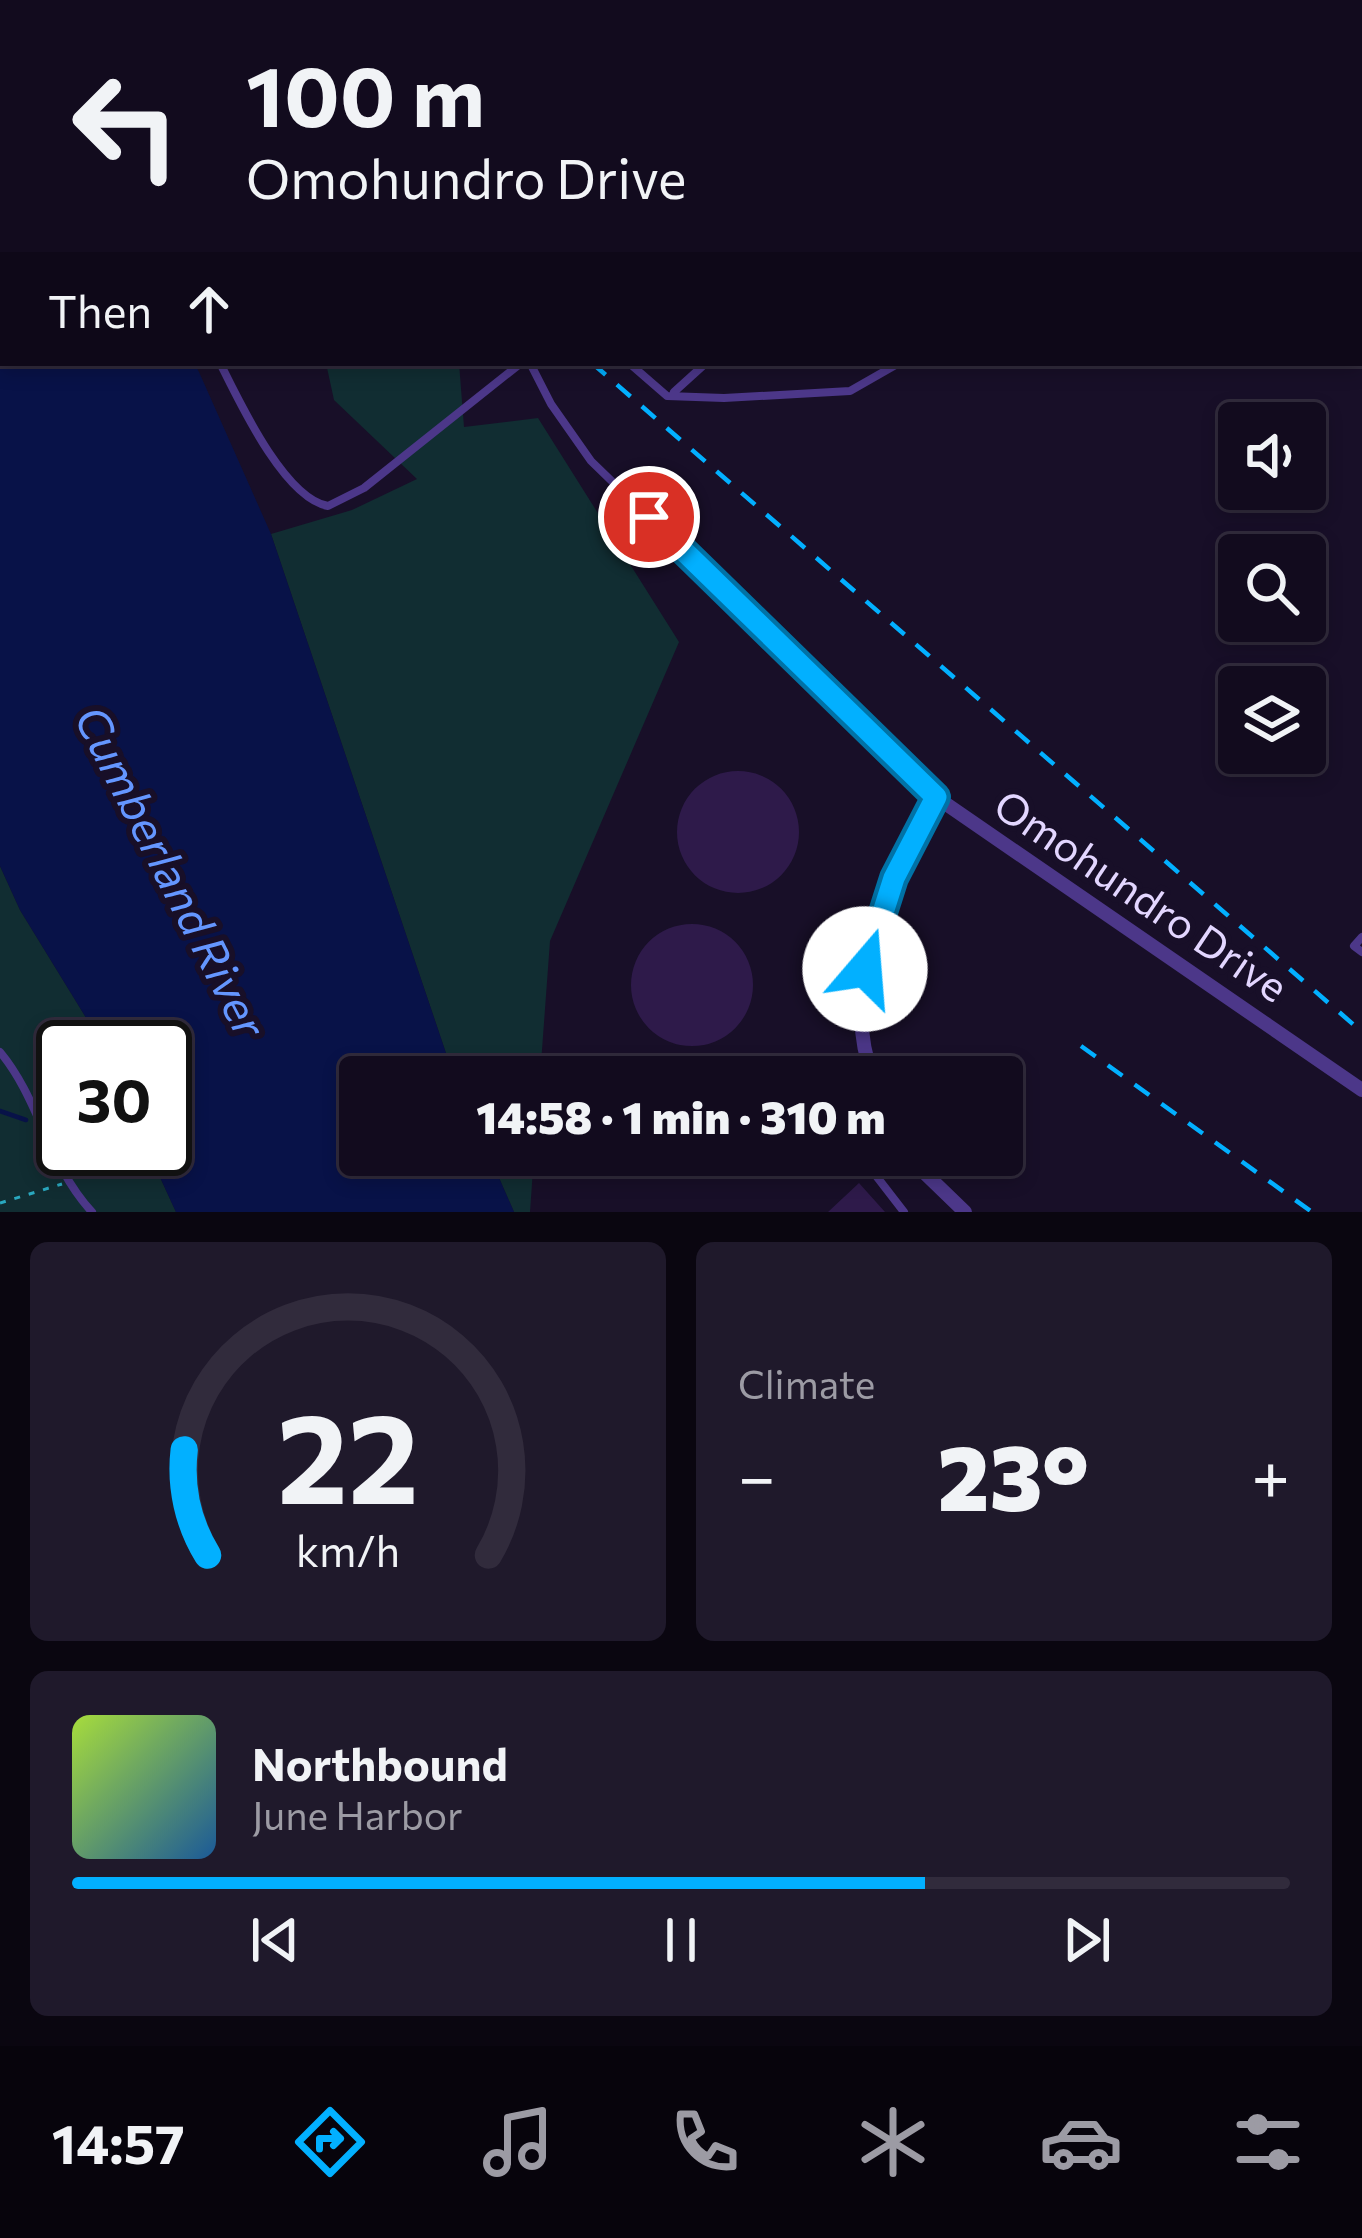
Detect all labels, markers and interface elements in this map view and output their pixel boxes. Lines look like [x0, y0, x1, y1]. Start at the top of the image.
text: 100 m [246, 42, 485, 144]
icon: left [48, 48, 204, 204]
text: Omohundro Drive [246, 144, 686, 210]
icon: ahead [176, 276, 242, 342]
text: Then [48, 282, 152, 337]
map controls [1218, 402, 1326, 774]
button: sound [1218, 402, 1326, 510]
pin [598, 466, 700, 568]
icon: arrive [616, 484, 682, 550]
button: search [1218, 534, 1326, 642]
button: layers [1218, 666, 1326, 774]
water label: Cumberland River [65, 696, 280, 1048]
street label: Omohundro Drive [986, 777, 1299, 1012]
position arrow [802, 906, 928, 1032]
speed limit sign: 30 [36, 1020, 192, 1176]
text: 14:58 · 1 min · 310 m [476, 1088, 886, 1143]
text: Climate [738, 1359, 875, 1407]
text: 22 [277, 1377, 419, 1530]
text: 23° [938, 1419, 1089, 1530]
text: − [738, 1434, 776, 1515]
text: + [1251, 1434, 1290, 1515]
text: km/h [296, 1522, 400, 1575]
text: Northbound [252, 1735, 508, 1790]
text: June Harbor [252, 1790, 463, 1838]
icon: previous [242, 1907, 308, 1973]
icon: pause [648, 1907, 714, 1973]
icon: next [1054, 1907, 1120, 1973]
icon: directions [288, 2100, 372, 2184]
icon: music [476, 2100, 560, 2184]
icon: phone [663, 2100, 747, 2184]
icon: climate [851, 2100, 935, 2184]
icon: car [1039, 2100, 1123, 2184]
icon: filters [1226, 2100, 1310, 2184]
text: 14:57 [52, 2109, 185, 2175]

